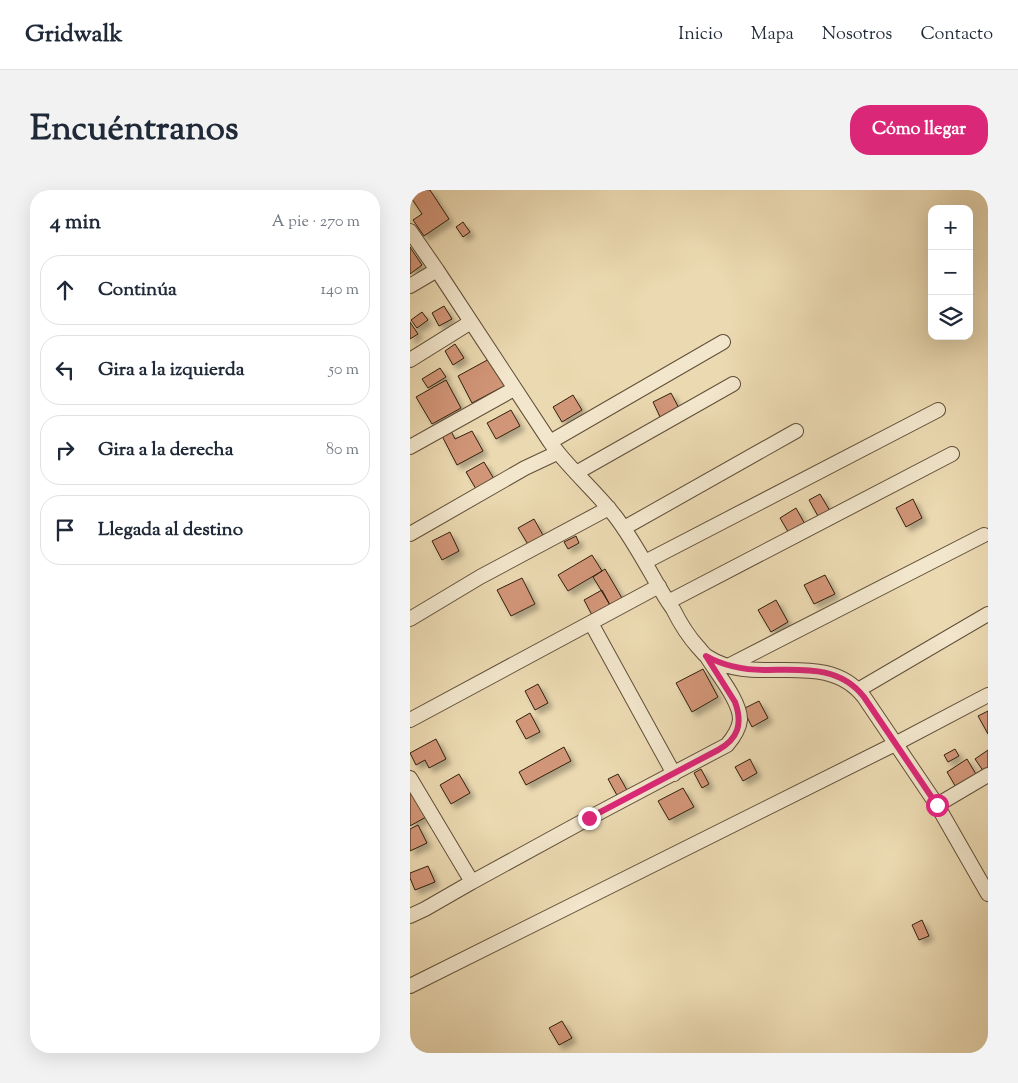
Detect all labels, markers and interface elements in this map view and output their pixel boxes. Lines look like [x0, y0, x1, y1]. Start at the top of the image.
text: Gridwalk [25, 18, 123, 52]
text: Inicio [678, 22, 723, 48]
text: Mapa [751, 22, 794, 48]
text: Nosotros [822, 22, 892, 48]
text: Contacto [920, 22, 993, 48]
text: Encuéntranos [30, 105, 239, 156]
button: Cómo llegar [850, 105, 988, 155]
map controls [928, 205, 973, 340]
button: + [928, 205, 973, 250]
text: 4 min [50, 208, 101, 238]
text: A pie · 270 m [272, 211, 360, 234]
button: − [928, 250, 973, 295]
icon: ahead [51, 276, 79, 304]
text: Continúa [98, 277, 177, 304]
text: 140 m [321, 279, 359, 302]
button: layers [928, 295, 973, 340]
icon: left [51, 356, 79, 384]
text: Gira a la izquierda [98, 357, 244, 384]
text: 50 m [328, 359, 359, 382]
icon: right [51, 436, 79, 464]
text: Gira a la derecha [98, 437, 233, 464]
text: 80 m [326, 439, 359, 462]
icon: arrive [51, 516, 79, 544]
text: Llegada al destino [98, 517, 243, 544]
route start [926, 794, 949, 817]
route end [578, 807, 601, 830]

